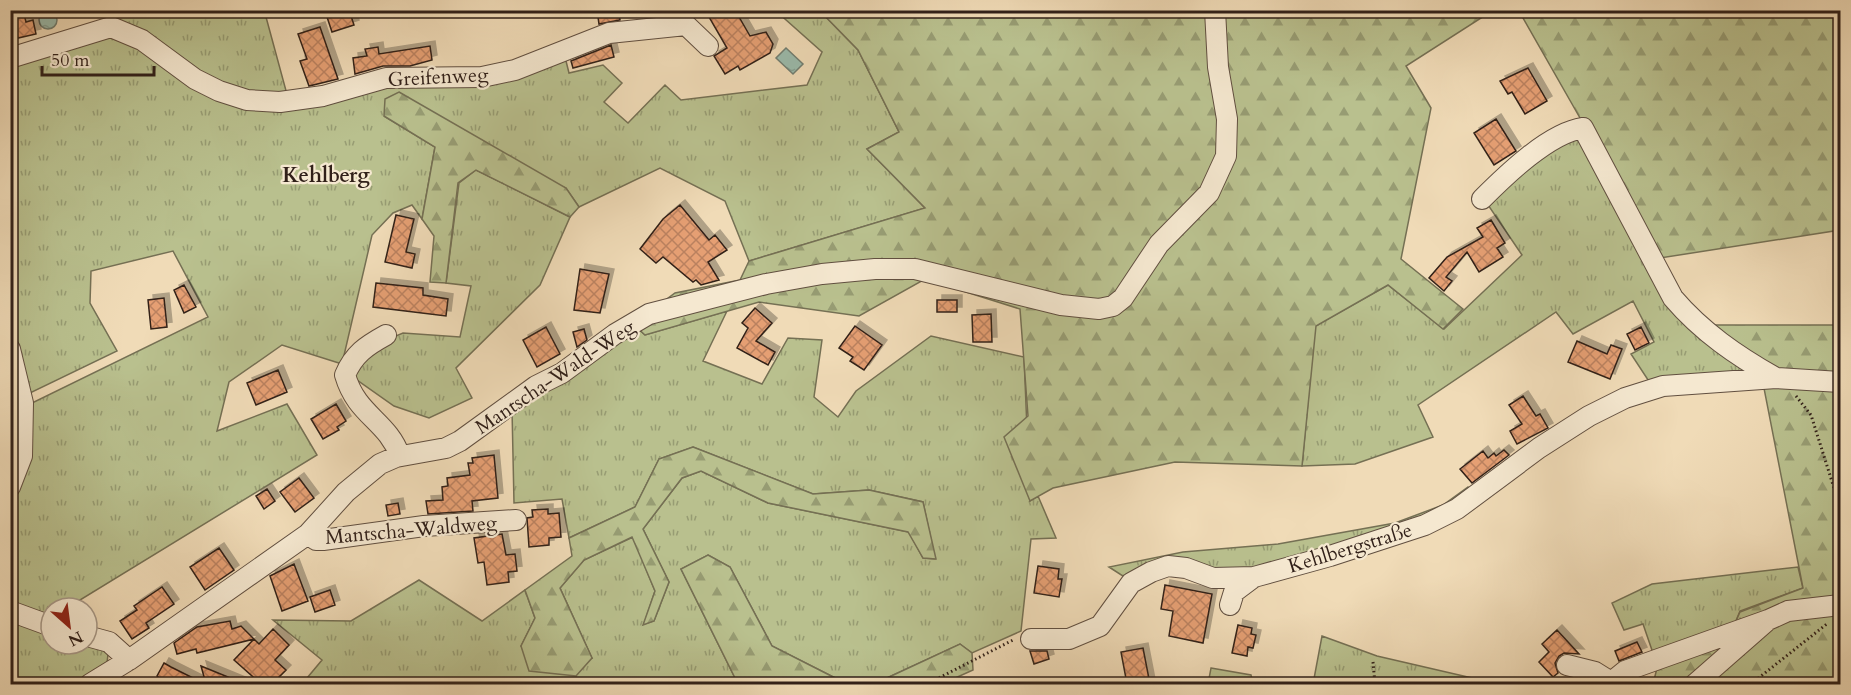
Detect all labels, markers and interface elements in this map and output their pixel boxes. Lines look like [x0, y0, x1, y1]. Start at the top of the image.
scale bar [42, 39, 154, 77]
text: 50 m [51, 48, 90, 73]
street label: Greifenweg [387, 61, 490, 93]
district label: Kehlberg [282, 161, 370, 190]
street label: Mantscha-Wald-Weg [470, 313, 641, 441]
street label: Mantscha-Waldweg [324, 509, 499, 551]
street label: Kehlbergstraße [1285, 516, 1415, 580]
north arrow [39, 596, 99, 656]
text: N [64, 625, 87, 651]

